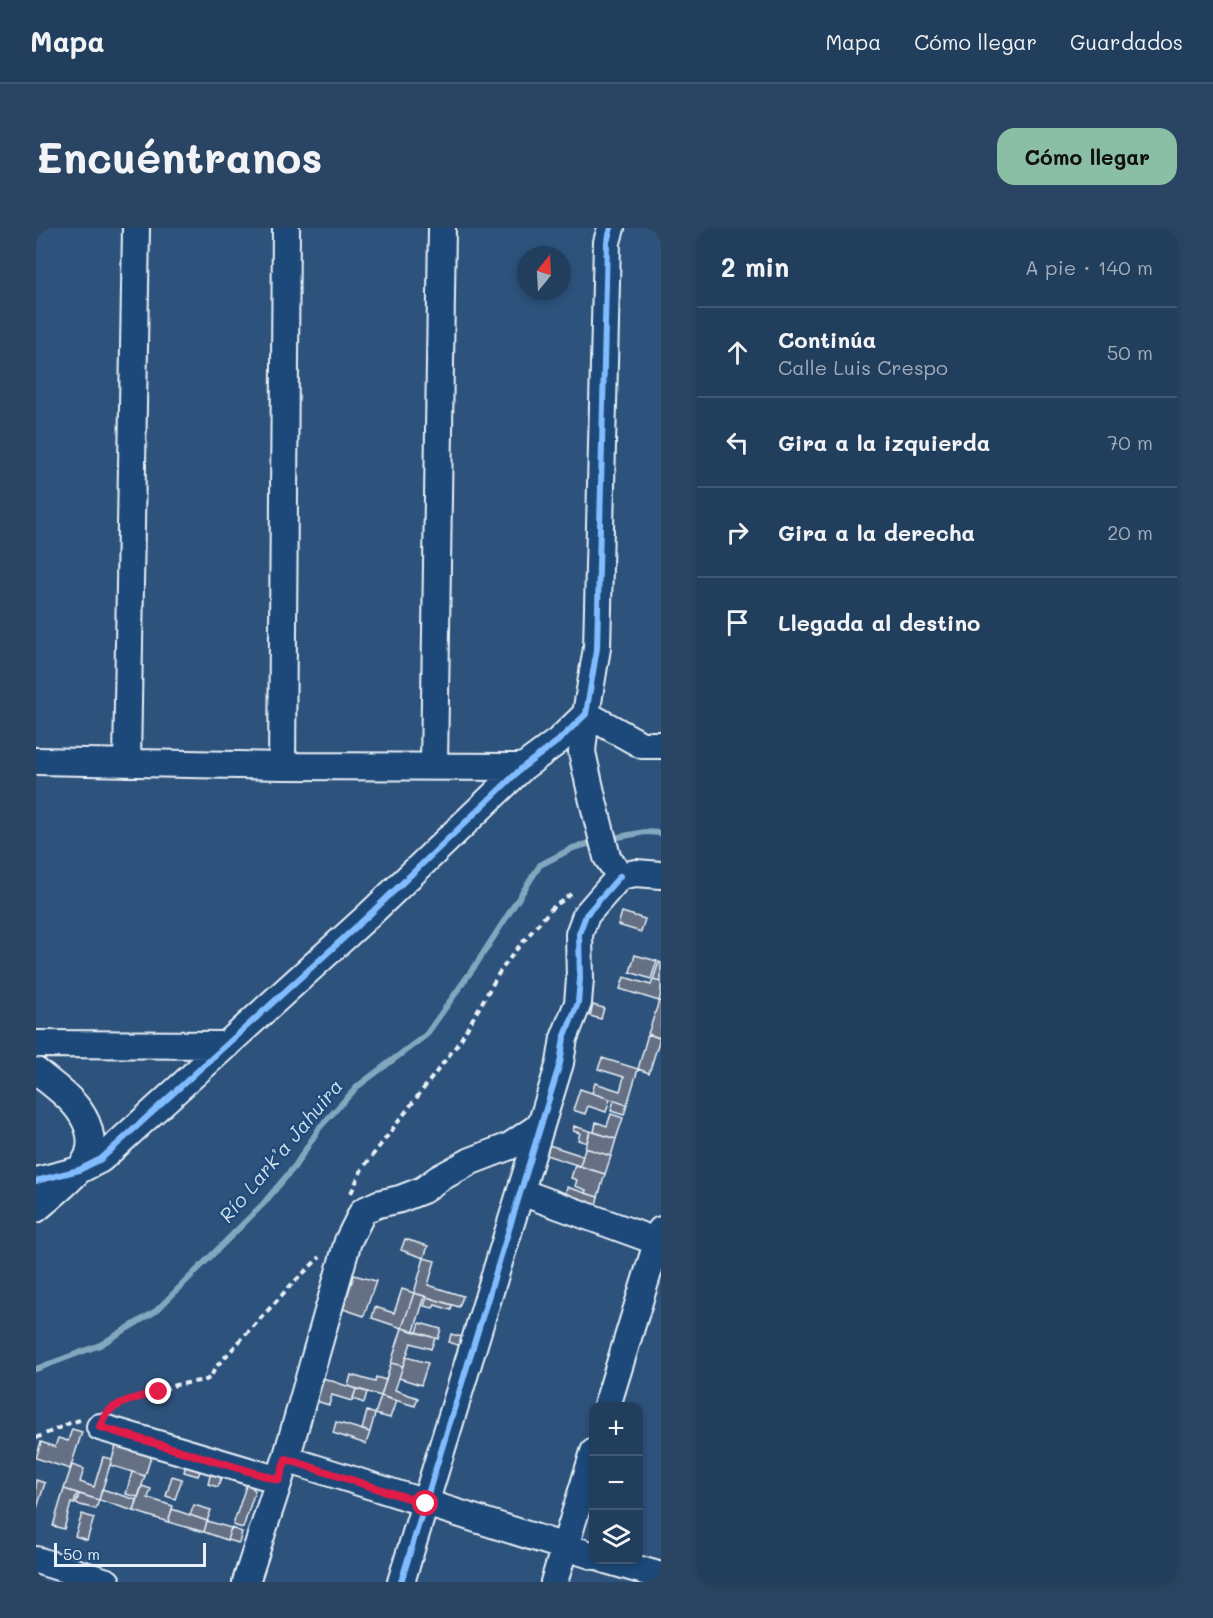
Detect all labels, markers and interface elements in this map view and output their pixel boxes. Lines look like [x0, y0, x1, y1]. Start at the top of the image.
text: Mapa [30, 23, 105, 59]
text: Mapa [825, 28, 881, 55]
text: Cómo llegar [914, 28, 1037, 55]
text: Guardados [1070, 28, 1183, 55]
button: Cómo llegar [997, 128, 1177, 185]
text: Encuéntranos [36, 129, 322, 184]
north arrow [517, 246, 571, 300]
text: 2 min [721, 250, 789, 284]
text: A pie · 140 m [1025, 254, 1153, 280]
text: Continúa [778, 325, 876, 354]
icon: ahead [721, 336, 754, 369]
text: 50 m [1107, 339, 1153, 365]
text: Calle Luis Crespo [778, 354, 948, 380]
icon: left [721, 426, 754, 459]
text: Gira a la izquierda [778, 428, 990, 457]
text: 70 m [1107, 429, 1153, 455]
icon: right [721, 516, 754, 549]
text: Gira a la derecha [778, 518, 975, 547]
text: 20 m [1107, 519, 1153, 545]
icon: arrive [721, 606, 754, 639]
text: Llegada al destino [778, 608, 980, 637]
water label: Río Lark’a Jahuira [213, 1073, 348, 1228]
route end [145, 1378, 171, 1404]
map controls [589, 1402, 643, 1564]
button: + [589, 1402, 643, 1456]
button: − [589, 1456, 643, 1510]
route start [412, 1490, 438, 1516]
button: layers [589, 1510, 643, 1564]
scale bar [54, 1540, 206, 1568]
text: 50 m [63, 1543, 100, 1564]

